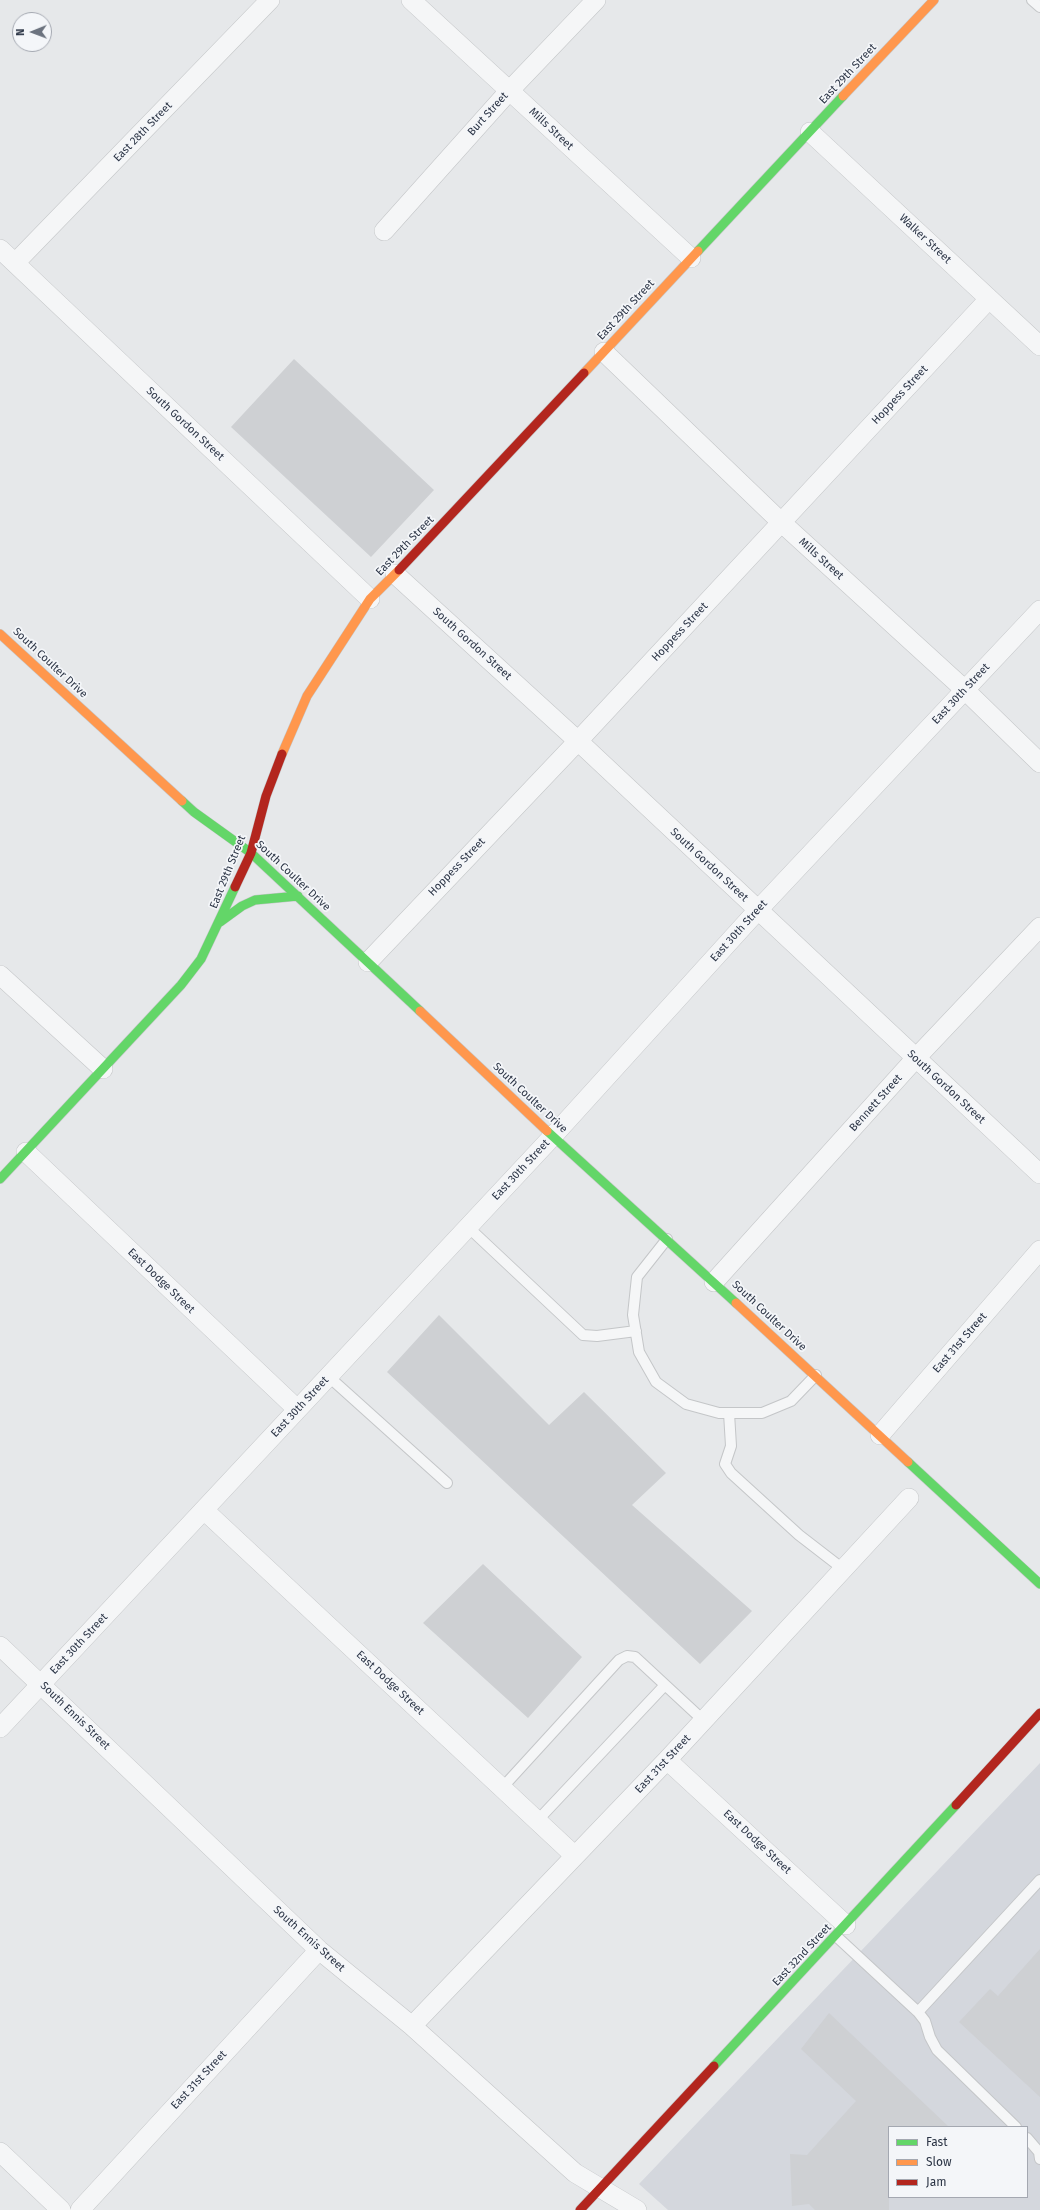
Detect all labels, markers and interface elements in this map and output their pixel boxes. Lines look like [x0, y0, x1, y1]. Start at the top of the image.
north arrow [12, 12, 52, 52]
text: N [14, 28, 27, 36]
street label: East 29th Street [817, 41, 879, 107]
street label: Burt Street [465, 89, 511, 139]
street label: East 28th Street [111, 99, 175, 165]
street label: Mills Street [526, 105, 576, 153]
street label: Walker Street [896, 212, 954, 266]
street label: East 29th Street [595, 277, 657, 343]
street label: Hoppess Street [869, 363, 931, 427]
street label: South Gordon Street [143, 385, 227, 463]
street label: East 29th Street [373, 513, 437, 579]
street label: Mills Street [796, 535, 846, 583]
street label: Hoppess Street [649, 600, 711, 664]
street label: South Gordon Street [430, 605, 514, 683]
street label: South Coulter Drive [10, 625, 90, 701]
street label: East 30th Street [929, 661, 993, 727]
street label: South Gordon Street [667, 826, 751, 904]
street label: East 29th Street [207, 833, 249, 911]
street label: Hoppess Street [426, 835, 488, 899]
street label: South Coulter Drive [253, 838, 333, 914]
street label: East 30th Street [708, 897, 770, 965]
street label: South Gordon Street [904, 1048, 988, 1126]
street label: South Coulter Drive [490, 1060, 570, 1136]
street label: Bennett Street [847, 1072, 905, 1134]
street label: East 30th Street [489, 1137, 553, 1203]
street label: East Dodge Street [125, 1246, 197, 1316]
street label: South Coulter Drive [729, 1278, 809, 1354]
street label: East 31st Street [930, 1310, 990, 1376]
street label: East 30th Street [268, 1374, 332, 1440]
street label: East 30th Street [47, 1611, 111, 1677]
street label: East Dodge Street [353, 1648, 427, 1718]
street label: South Ennis Street [37, 1679, 113, 1753]
street label: East 31st Street [632, 1732, 694, 1796]
street label: East Dodge Street [720, 1807, 794, 1877]
street label: South Ennis Street [270, 1903, 348, 1975]
street label: East 32nd Street [770, 1921, 834, 1989]
street label: East 31st Street [168, 2048, 230, 2112]
legend [888, 2126, 1028, 2198]
text: Fast [926, 2135, 948, 2149]
text: Slow [926, 2155, 952, 2169]
text: Jam [926, 2175, 946, 2189]

